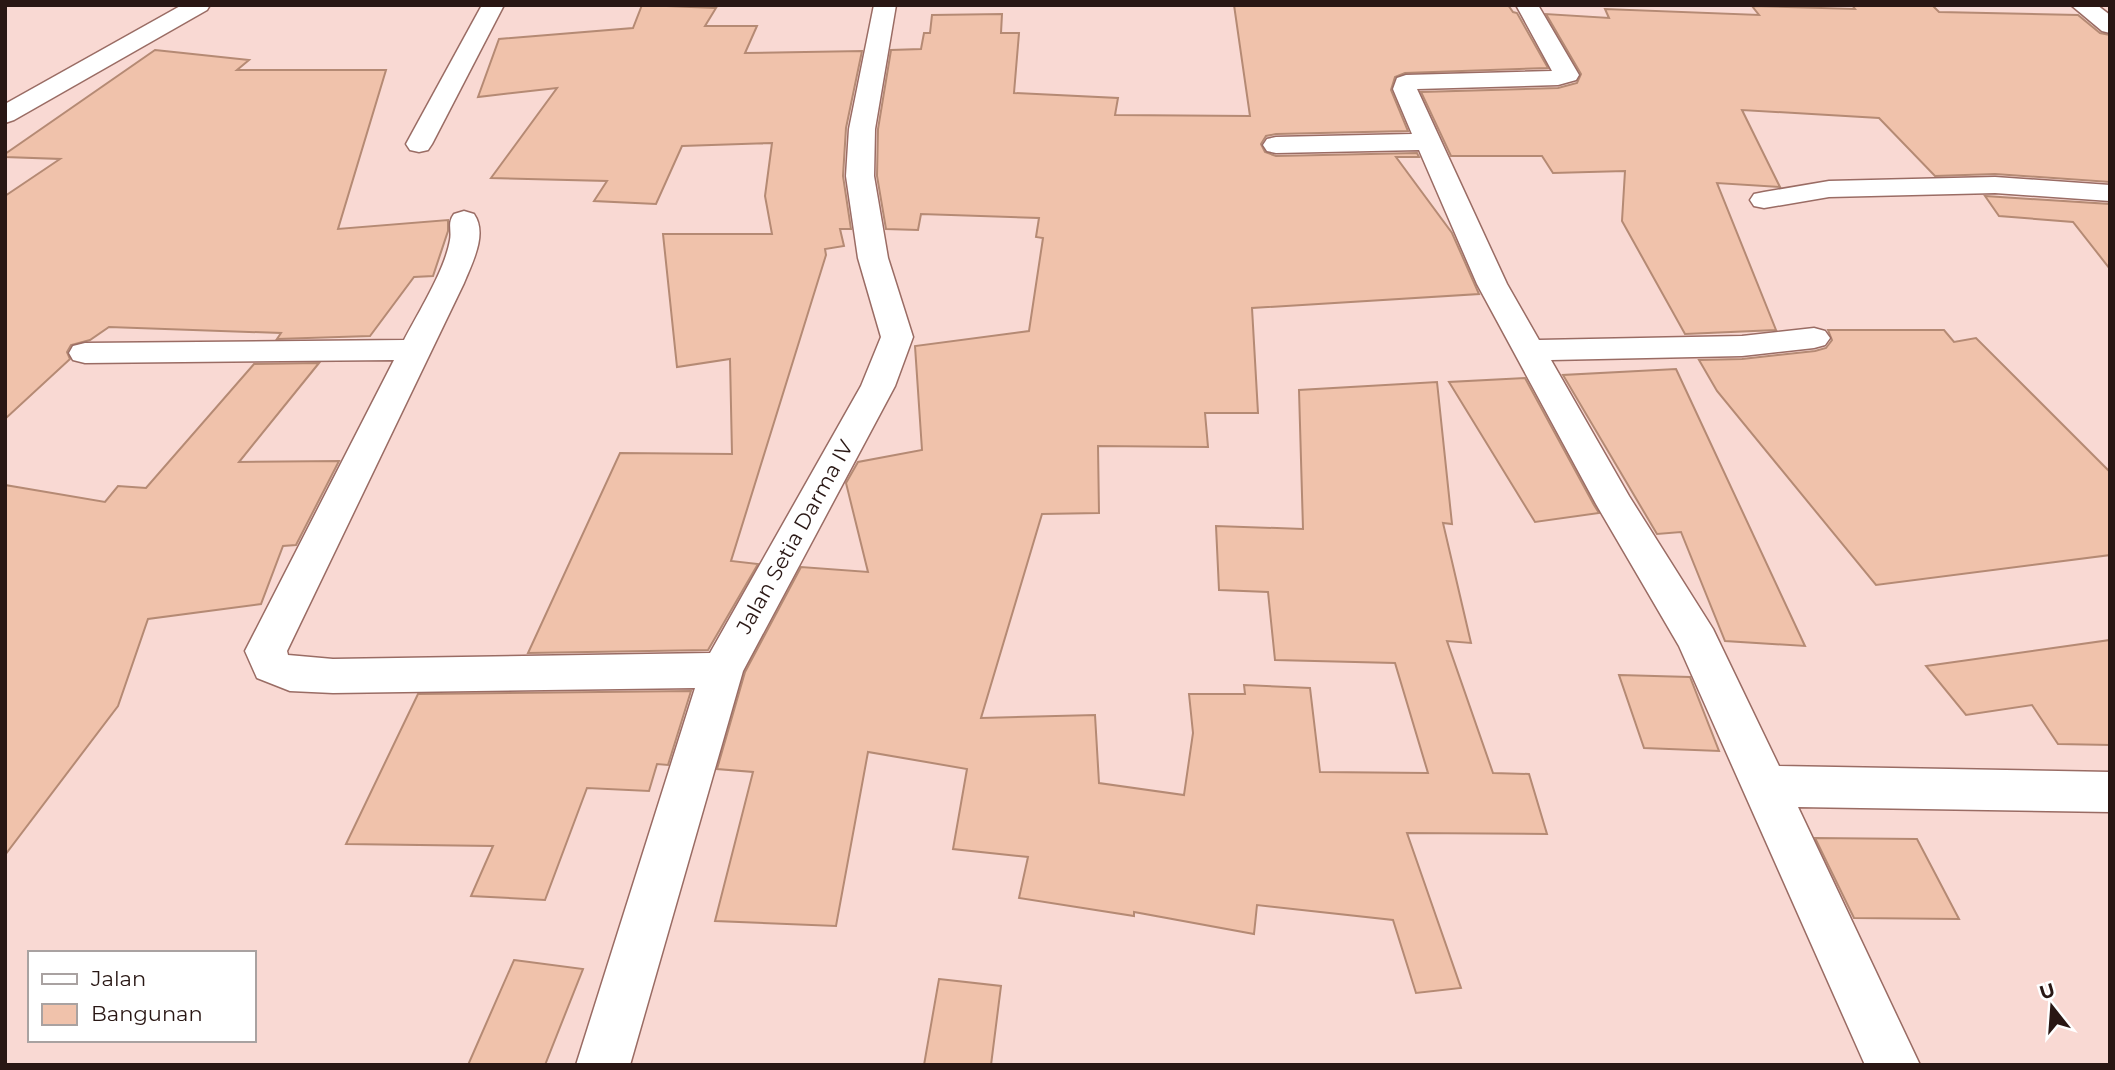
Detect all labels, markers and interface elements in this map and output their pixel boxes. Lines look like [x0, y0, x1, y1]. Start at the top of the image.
street label: Jalan Setia Darma IV [731, 435, 858, 639]
legend [28, 951, 256, 1042]
text: Jalan [90, 966, 146, 991]
north arrow [2017, 972, 2087, 1042]
text: U [2037, 978, 2058, 1004]
text: Bangunan [91, 1001, 203, 1026]

